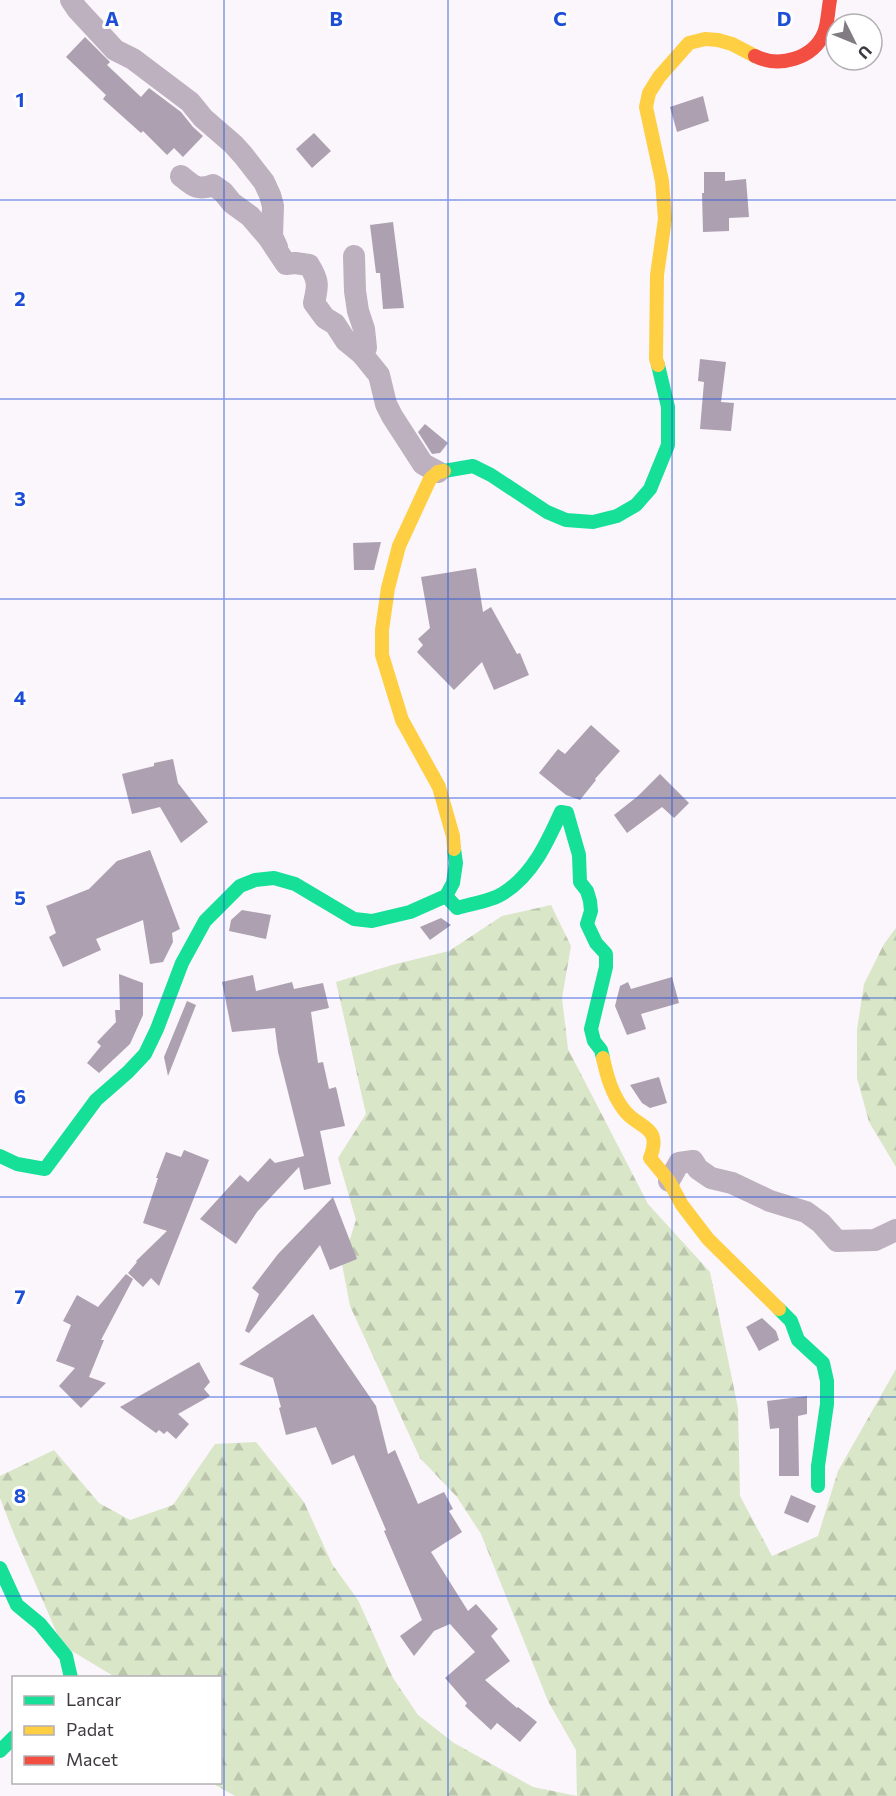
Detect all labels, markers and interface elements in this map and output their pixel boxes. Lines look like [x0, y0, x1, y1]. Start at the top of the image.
text: A [105, 6, 119, 30]
text: B [329, 6, 343, 30]
text: C [553, 6, 567, 30]
text: D [777, 6, 791, 30]
north arrow [824, 12, 884, 72]
text: U [854, 42, 876, 63]
text: 1 [15, 87, 25, 111]
text: 2 [14, 286, 26, 310]
text: 3 [14, 486, 26, 510]
text: 4 [14, 685, 26, 709]
text: 5 [14, 885, 26, 909]
text: 6 [14, 1084, 26, 1108]
text: 7 [15, 1284, 26, 1308]
text: 8 [14, 1483, 26, 1507]
legend [12, 1676, 222, 1784]
text: Lancar [66, 1688, 122, 1710]
text: Padat [66, 1718, 114, 1740]
text: Macet [66, 1748, 118, 1770]

